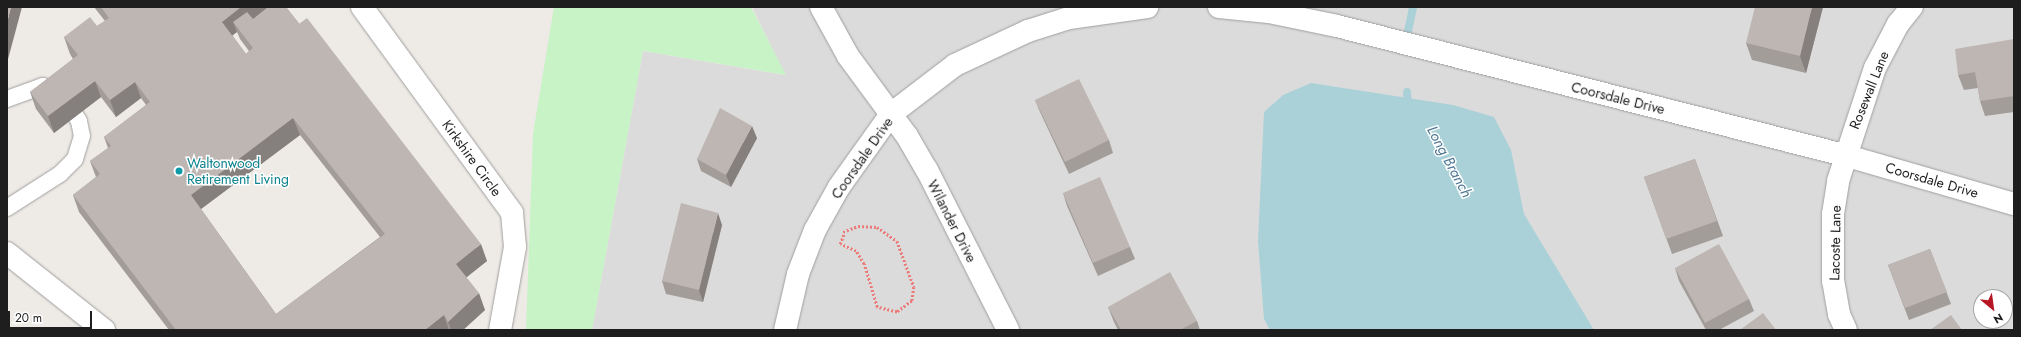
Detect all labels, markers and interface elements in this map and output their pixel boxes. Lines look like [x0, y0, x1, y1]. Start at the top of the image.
street label: Rosewall Lane [1846, 49, 1892, 131]
street label: Coorsdale Drive [1569, 78, 1667, 118]
street label: Coorsdale Drive [828, 114, 896, 202]
street label: Kirkshire Circle [439, 117, 505, 199]
water label: Long Branch [1423, 123, 1475, 201]
place label: Waltonwood Retirement Living [187, 155, 289, 188]
street label: Coorsdale Drive [1884, 159, 1980, 201]
marker: Waltonwood Retirement Living [174, 166, 184, 176]
street label: Wilander Drive [924, 177, 980, 265]
street label: Lacoste Lane [1826, 205, 1844, 281]
north arrow [1973, 289, 2013, 329]
scale bar [10, 303, 94, 329]
text: 20 m [15, 309, 42, 327]
text: N [1991, 310, 2006, 328]

